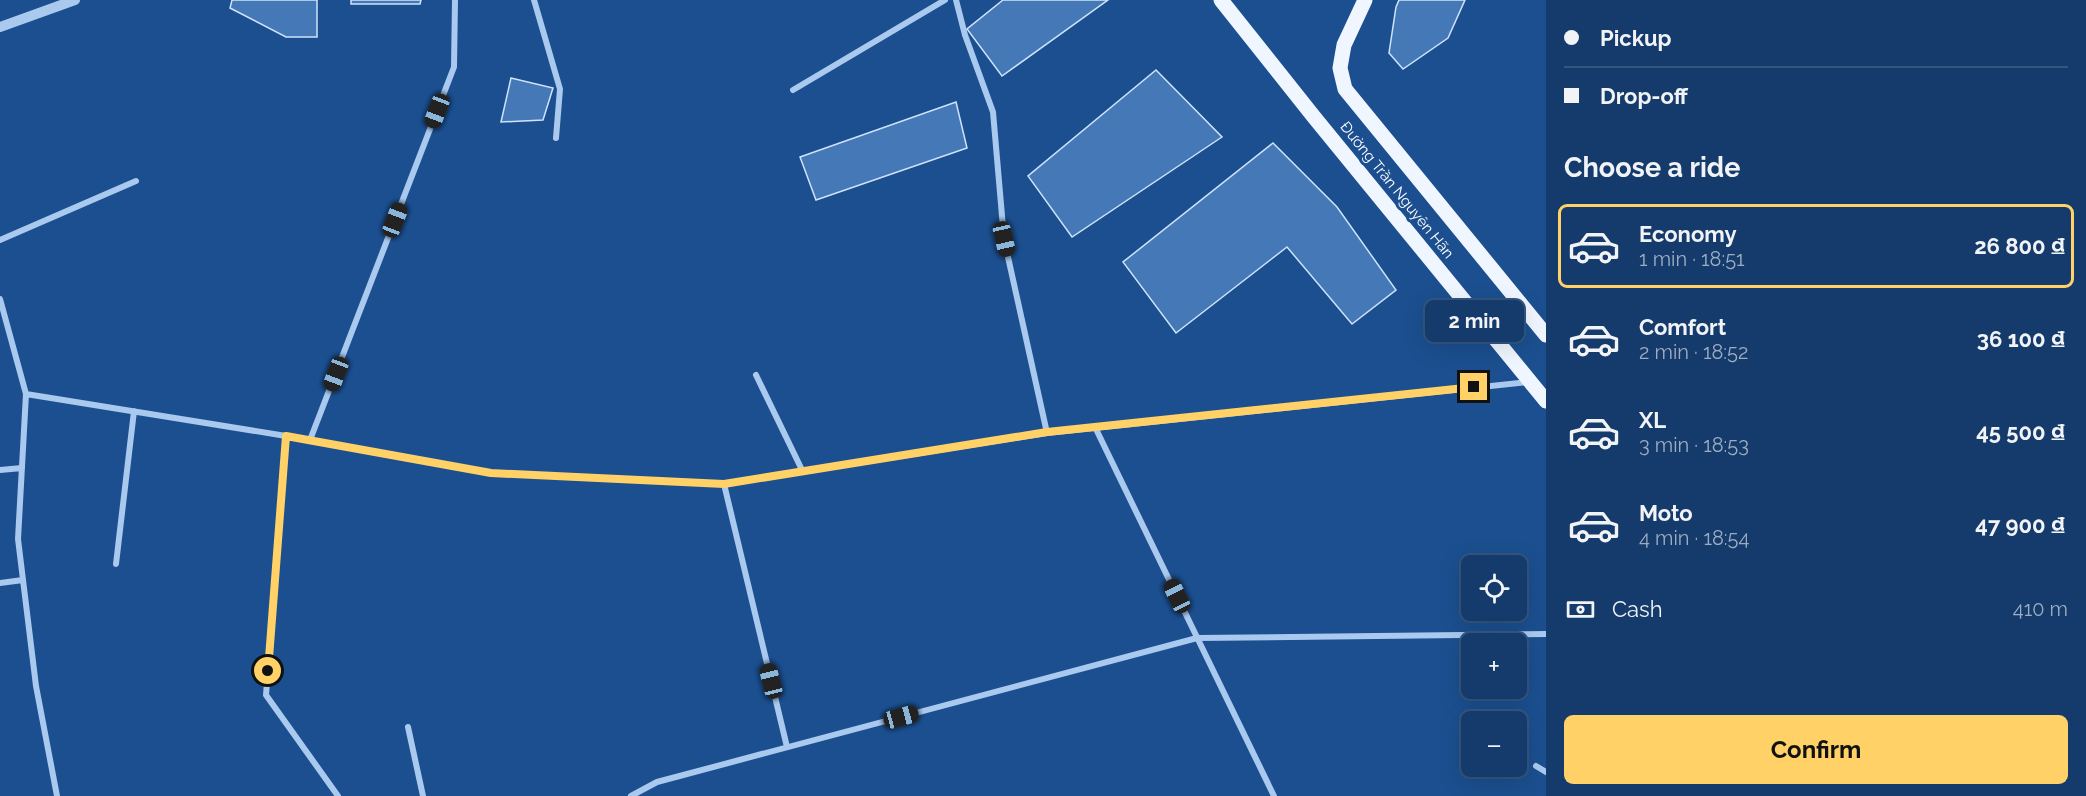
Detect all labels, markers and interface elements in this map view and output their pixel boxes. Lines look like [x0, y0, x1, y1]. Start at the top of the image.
text: Pickup [1600, 25, 1672, 51]
text: Drop-off [1600, 83, 1688, 109]
car [422, 91, 452, 131]
street label: Đường Trần Nguyên Hãn [1336, 118, 1458, 262]
text: Choose a ride [1564, 152, 1740, 183]
car [380, 200, 410, 240]
car [991, 219, 1017, 259]
icon: car [1567, 219, 1621, 273]
text: Economy [1639, 221, 1737, 247]
text: 26 800 ₫ [1974, 233, 2065, 259]
text: 1 min · 18:51 [1639, 247, 1745, 271]
callout: 2 min [1424, 300, 1524, 342]
text: 2 min [1449, 309, 1500, 333]
icon: car [1567, 312, 1621, 366]
text: Comfort [1639, 314, 1726, 340]
text: 36 100 ₫ [1977, 326, 2065, 352]
text: 2 min · 18:52 [1639, 340, 1748, 364]
car [321, 354, 351, 394]
route end [1460, 373, 1487, 400]
icon: car [1567, 405, 1621, 459]
text: XL [1639, 407, 1666, 433]
text: 45 500 ₫ [1976, 419, 2065, 445]
text: 3 min · 18:53 [1639, 433, 1749, 457]
icon: car [1567, 498, 1621, 552]
text: Moto [1639, 500, 1693, 526]
text: 47 900 ₫ [1975, 512, 2065, 538]
text: 4 min · 18:54 [1639, 526, 1749, 550]
map controls [1461, 555, 1527, 777]
button: locate [1461, 555, 1527, 621]
car [1161, 576, 1193, 616]
icon: cash [1564, 593, 1597, 626]
text: Cash [1612, 596, 1663, 622]
text: 410 m [2013, 597, 2068, 621]
button: + [1461, 633, 1527, 699]
route start [254, 657, 281, 684]
car [758, 661, 784, 701]
car [881, 704, 921, 730]
button: − [1461, 711, 1527, 777]
button: Confirm [1564, 715, 2068, 784]

